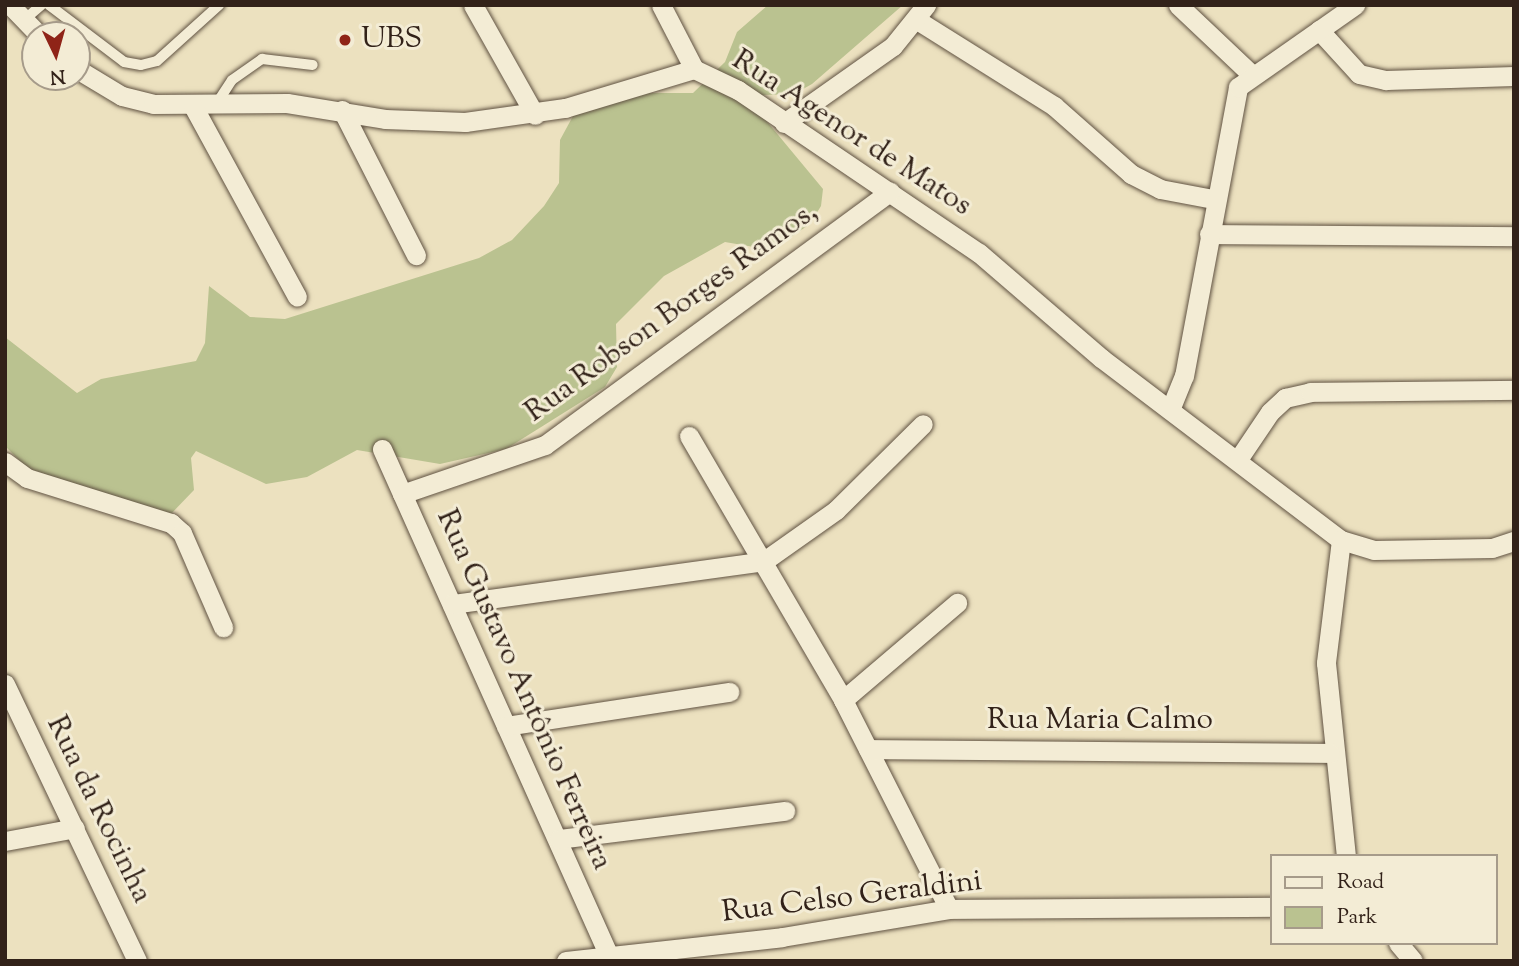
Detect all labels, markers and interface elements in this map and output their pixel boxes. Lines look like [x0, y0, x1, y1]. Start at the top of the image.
north arrow [21, 21, 91, 91]
place label: UBS [361, 22, 422, 58]
marker: UBS [335, 30, 355, 50]
street label: Rua Agenor de Matos [724, 43, 978, 225]
text: N [49, 61, 66, 90]
street label: Rua Robson Borges Ramos, [519, 195, 825, 431]
street label: Rua Gustavo Antônio Ferreira [427, 504, 619, 876]
street label: Rua Maria Calmo [987, 703, 1213, 739]
street label: Rua da Rocinha [37, 711, 159, 909]
legend [1270, 854, 1498, 945]
street label: Rua Celso Geraldini [720, 864, 984, 932]
text: Road [1337, 868, 1384, 898]
text: Park [1337, 903, 1377, 933]

